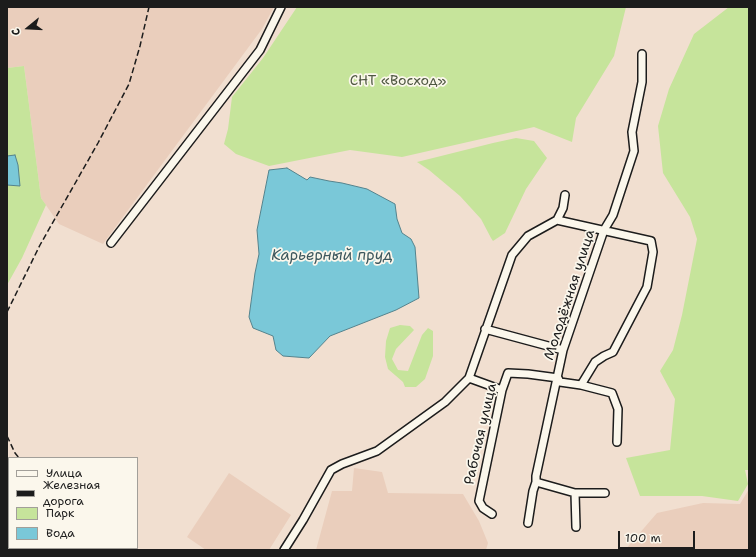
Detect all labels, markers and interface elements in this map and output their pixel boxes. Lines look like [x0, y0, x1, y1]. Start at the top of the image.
north arrow [8, 8, 48, 48]
text: С [8, 26, 24, 37]
park label: СНТ «Восход» [350, 73, 446, 89]
street label: Молодёжная улица [541, 228, 599, 362]
water label: Карьерный пруд [271, 247, 393, 265]
street label: Рабочая улица [461, 382, 501, 486]
legend [8, 457, 138, 549]
text: Улица [46, 465, 82, 481]
text: Железная дорога [43, 477, 100, 509]
text: Парк [46, 505, 74, 521]
scale bar [620, 523, 697, 549]
text: Вода [46, 525, 75, 541]
text: 100 m [625, 530, 661, 546]

